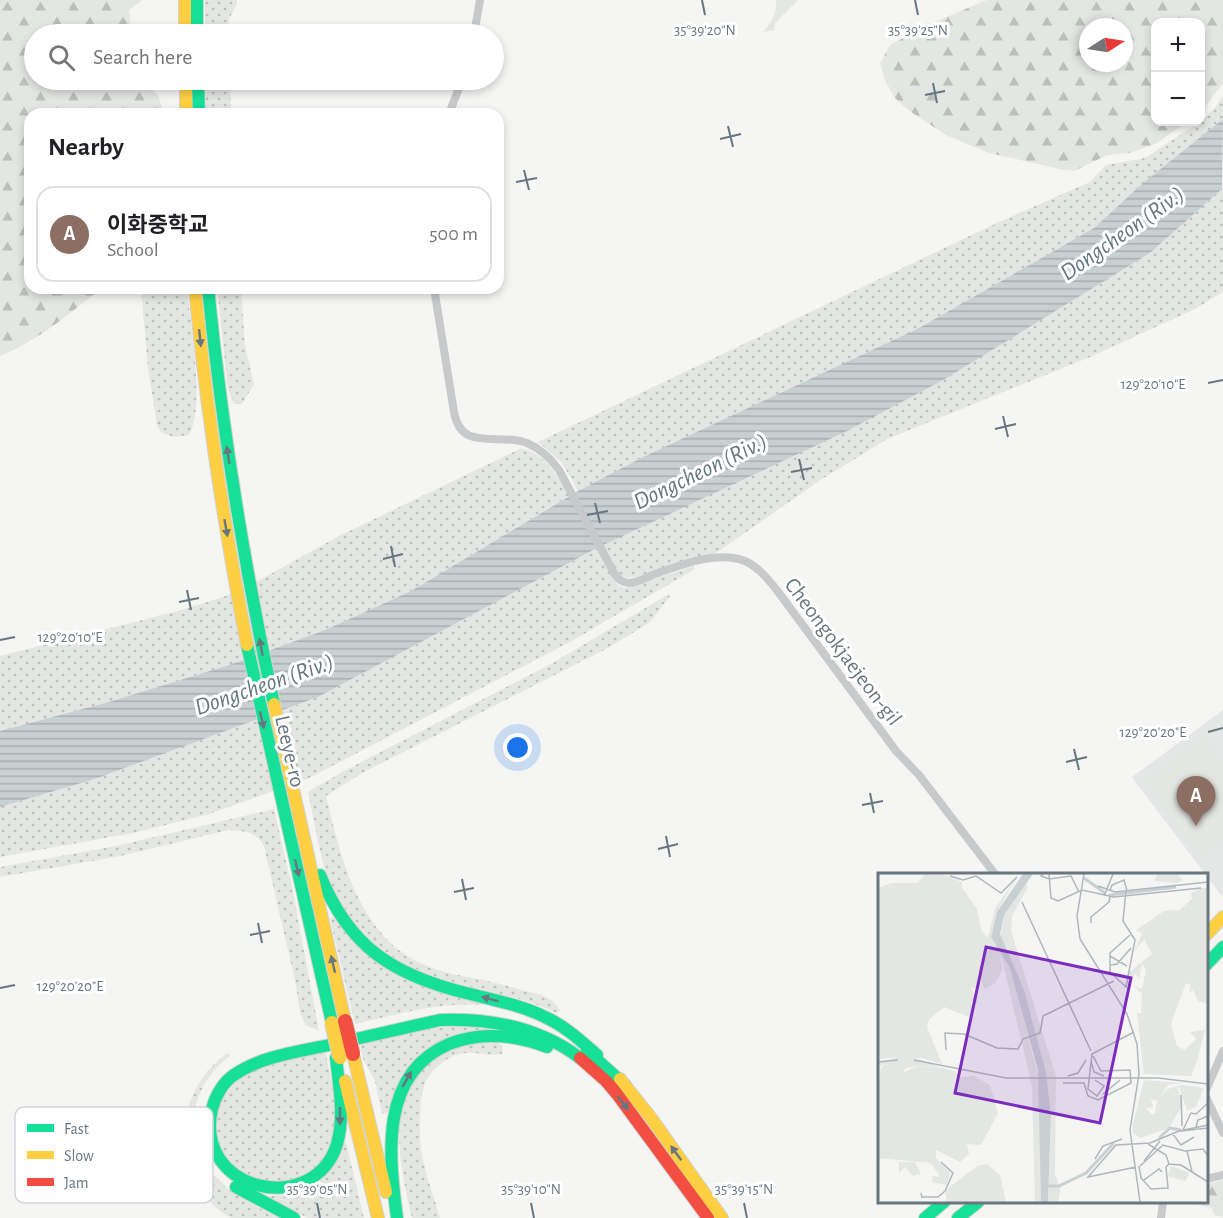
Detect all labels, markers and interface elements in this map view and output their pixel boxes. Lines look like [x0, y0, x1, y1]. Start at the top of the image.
north arrow [1079, 18, 1133, 72]
map controls [1151, 18, 1205, 126]
button: + [1151, 18, 1205, 72]
text: 35°39'20"N [674, 23, 736, 38]
text: 35°39'25"N [888, 23, 948, 38]
search box [24, 24, 504, 90]
icon: search [45, 41, 78, 74]
text: Search here [93, 46, 192, 68]
button: − [1151, 72, 1205, 126]
text: Nearby [48, 134, 124, 160]
water label: Dongcheon (Riv.) [1056, 182, 1189, 285]
text: 이화중학교 [107, 214, 208, 236]
text: A [64, 224, 76, 244]
text: 500 m [429, 224, 478, 244]
text: School [107, 240, 159, 260]
one-way arrow [196, 328, 205, 347]
text: 129°20'10"E [1120, 377, 1186, 392]
water label: Dongcheon (Riv.) [630, 429, 771, 515]
one-way arrow [223, 446, 232, 465]
one-way arrow [222, 519, 231, 538]
street label: Cheongokjaejeon-gil [781, 574, 906, 730]
text: 129°20'10"E [37, 630, 103, 645]
one-way arrow [256, 638, 265, 657]
water label: Dongcheon (Riv.) [192, 650, 337, 720]
one-way arrow [258, 711, 268, 729]
street label: Leeye-ro [271, 713, 309, 789]
text: 129°20'20"E [1120, 725, 1186, 740]
your location [503, 733, 532, 762]
pin: A [1176, 776, 1216, 826]
one-way arrow [292, 859, 302, 877]
inset map [878, 873, 1208, 1203]
one-way arrow [327, 955, 337, 974]
text: 129°20'20"E [37, 979, 103, 994]
one-way arrow [481, 994, 499, 1003]
one-way arrow [401, 1071, 412, 1087]
one-way arrow [617, 1095, 629, 1110]
legend [15, 1107, 213, 1203]
one-way arrow [335, 1107, 345, 1126]
text: Fast [64, 1121, 89, 1137]
one-way arrow [670, 1146, 682, 1162]
text: Slow [64, 1148, 94, 1164]
text: Jam [64, 1175, 89, 1191]
text: 35°39'05"N [286, 1182, 348, 1197]
text: 35°39'10"N [501, 1182, 561, 1197]
text: 35°39'15"N [715, 1182, 773, 1197]

